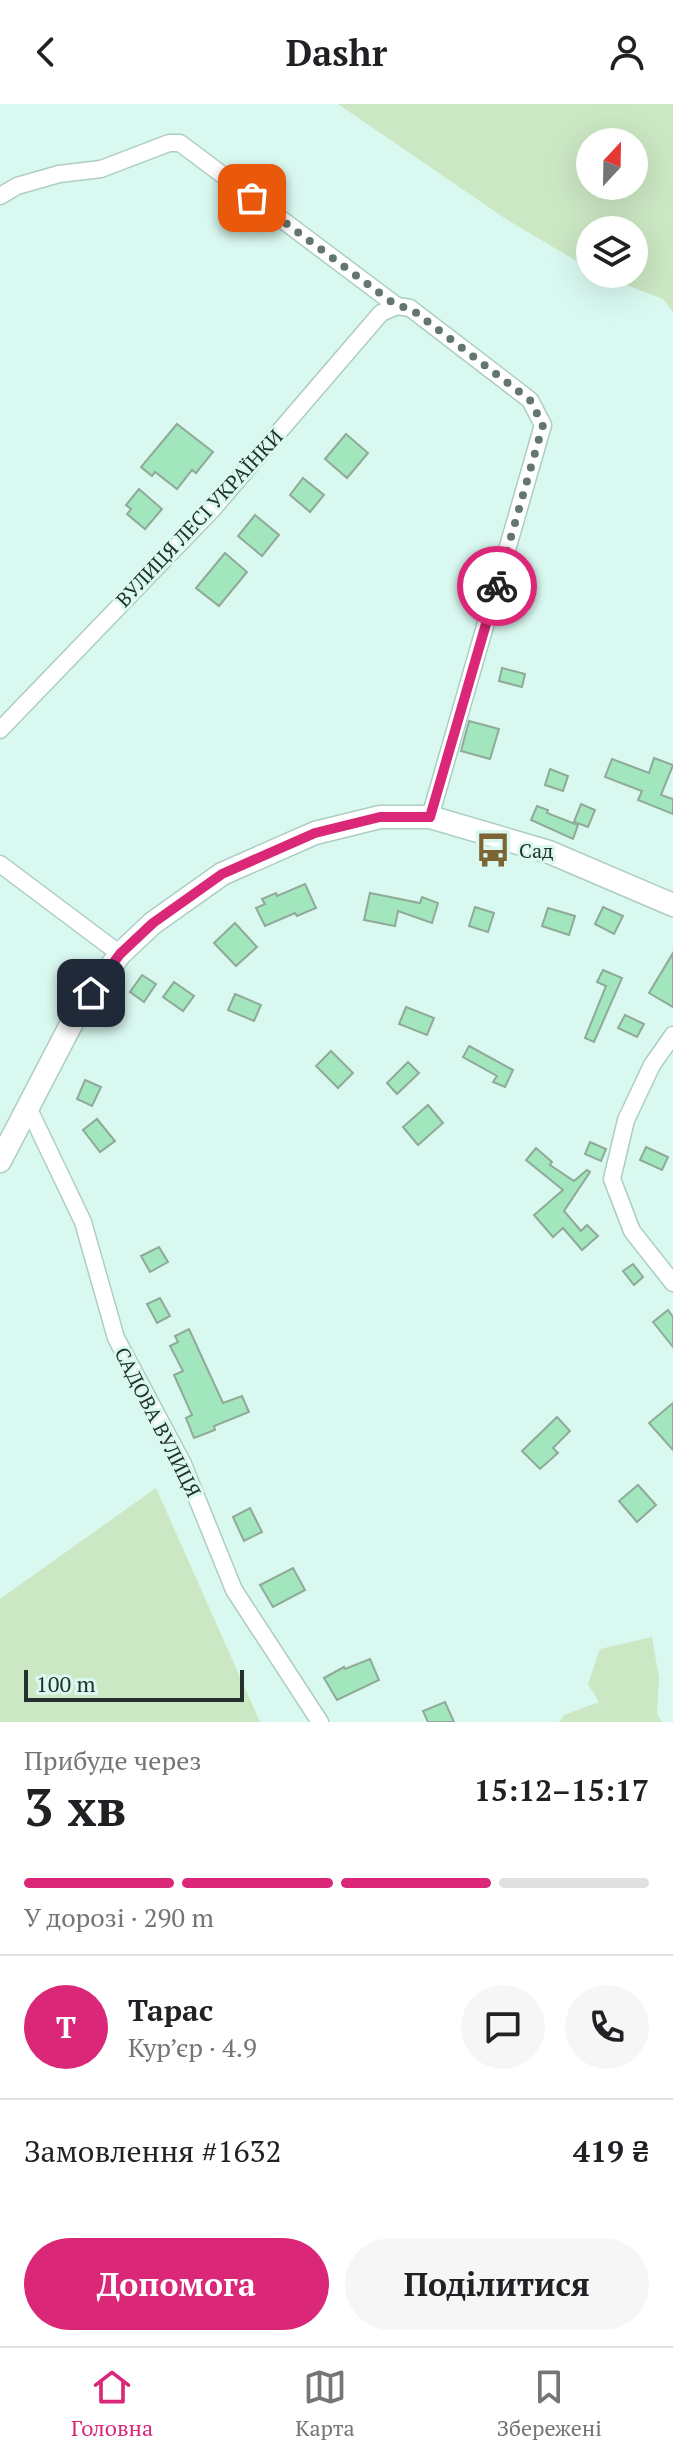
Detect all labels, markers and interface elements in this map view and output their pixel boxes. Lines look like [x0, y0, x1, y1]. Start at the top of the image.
text: Dashr [286, 29, 387, 76]
icon: back [24, 30, 68, 74]
icon: person [605, 30, 649, 74]
north arrow [576, 128, 648, 200]
map controls [576, 128, 648, 288]
pin [218, 164, 286, 232]
icon: bag [230, 176, 274, 220]
button: layers [576, 216, 648, 288]
street label: ВУЛИЦЯ ЛЕСІ УКРАЇНКИ [110, 423, 289, 613]
courier [457, 546, 537, 626]
icon: bike [475, 564, 519, 608]
bus stop icon: Сад [474, 831, 512, 869]
place label: Сад [519, 837, 553, 864]
pin [57, 959, 125, 1027]
icon: home [69, 971, 113, 1015]
street label: САДОВА ВУЛИЦЯ [109, 1342, 208, 1502]
scale bar [24, 1666, 244, 1702]
text: 100 m [36, 1669, 96, 1698]
text: Прибуде через [24, 1743, 202, 1777]
text: 15:12–15:17 [474, 1770, 649, 1810]
text: 3 хв [24, 1772, 126, 1841]
text: У дорозі · 290 m [24, 1900, 214, 1934]
button: chat [461, 1985, 545, 2069]
button: phone [565, 1985, 649, 2069]
text: Тарас [128, 1990, 213, 2030]
text: Т [56, 2007, 76, 2047]
text: Кур’єр · 4.9 [128, 2030, 257, 2064]
text: Замовлення #1632 [24, 2131, 281, 2171]
text: 419 ₴ [573, 2131, 649, 2171]
button: Допомога [24, 2238, 329, 2330]
button: Поділитися [345, 2238, 649, 2330]
tab: Головна [71, 2365, 153, 2442]
tab: Карта [295, 2365, 355, 2442]
tab: Збережені [497, 2365, 602, 2442]

